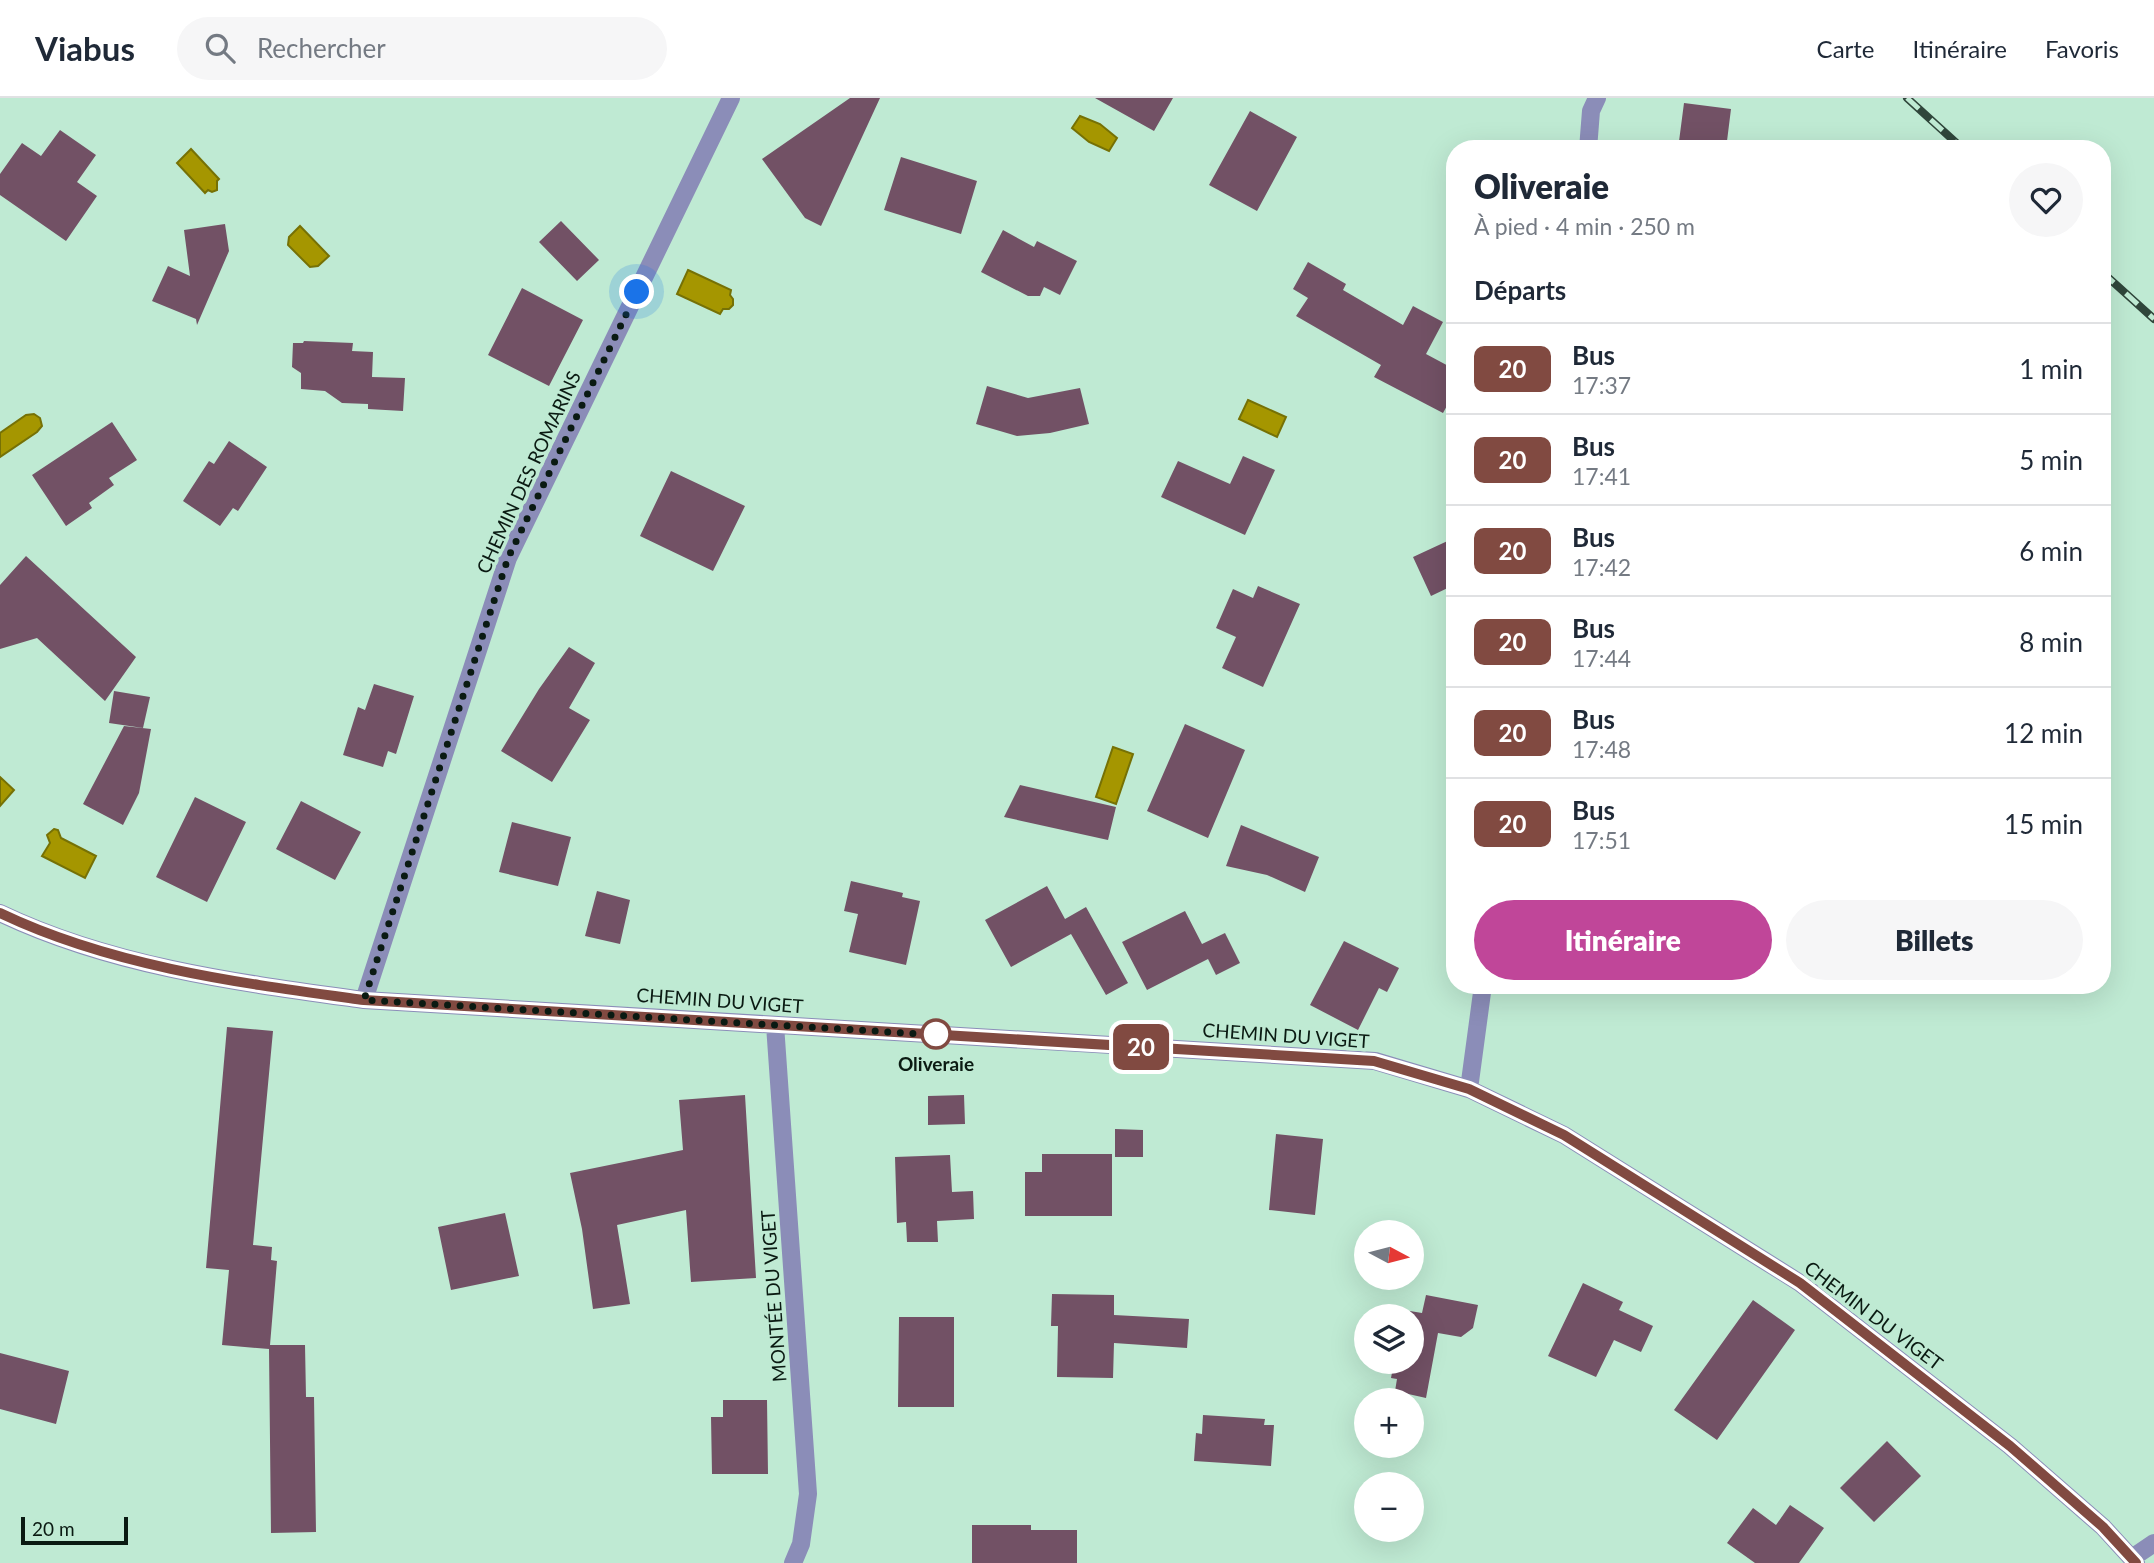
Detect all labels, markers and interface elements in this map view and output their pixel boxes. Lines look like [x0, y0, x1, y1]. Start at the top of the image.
search box [177, 17, 667, 80]
text: Viabus [35, 28, 135, 68]
icon: search [201, 29, 239, 67]
text: Rechercher [257, 32, 386, 64]
text: Carte [1817, 34, 1875, 63]
text: Itinéraire [1913, 34, 2007, 63]
text: Favoris [2045, 34, 2119, 63]
button: heart [2009, 163, 2083, 237]
text: Oliveraie [1474, 166, 1609, 206]
text: À pied · 4 min · 250 m [1474, 212, 1695, 240]
your location [619, 274, 654, 309]
text: Départs [1474, 274, 1566, 306]
text: Bus [1572, 339, 1615, 371]
text: 1 min [2019, 353, 2083, 385]
text: 20 [1499, 354, 1526, 383]
street label: CHEMIN DES ROMARINS [471, 367, 585, 577]
text: 17:37 [1572, 371, 1631, 399]
text: Bus [1572, 430, 1615, 462]
text: 5 min [2019, 444, 2083, 476]
text: 20 [1499, 445, 1526, 474]
text: 17:41 [1572, 462, 1631, 490]
text: Bus [1572, 521, 1615, 553]
text: 6 min [2019, 535, 2083, 567]
text: 20 [1499, 536, 1526, 565]
text: 17:42 [1572, 553, 1631, 581]
text: Bus [1572, 612, 1615, 644]
text: 8 min [2019, 626, 2083, 658]
text: 20 [1499, 627, 1526, 656]
text: 17:44 [1572, 644, 1631, 672]
text: Bus [1572, 703, 1615, 735]
text: 12 min [2004, 717, 2083, 749]
text: 20 [1499, 718, 1526, 747]
text: 17:48 [1572, 735, 1631, 763]
text: Bus [1572, 794, 1615, 826]
text: 15 min [2004, 808, 2083, 840]
text: 20 [1499, 809, 1526, 838]
text: 17:51 [1572, 826, 1631, 854]
button: Itinéraire [1474, 900, 1772, 980]
button: Billets [1786, 900, 2083, 980]
street label: CHEMIN DU VIGET [636, 983, 804, 1017]
street label: CHEMIN DU VIGET [1202, 1018, 1370, 1052]
marker: Oliveraie [921, 1019, 951, 1049]
line badge: 20 [1110, 1024, 1172, 1070]
text: 20 [1127, 1032, 1155, 1061]
place label: Oliveraie [898, 1052, 974, 1075]
street label: MONTÉE DU VIGET [756, 1209, 790, 1383]
north arrow [1354, 1220, 1424, 1290]
map controls [1354, 1220, 1424, 1542]
street label: CHEMIN DU VIGET [1800, 1255, 1948, 1375]
button: layers [1354, 1304, 1424, 1374]
button: + [1354, 1388, 1424, 1458]
button: − [1354, 1472, 1424, 1542]
scale bar [21, 1514, 128, 1546]
text: 20 m [32, 1517, 75, 1540]

